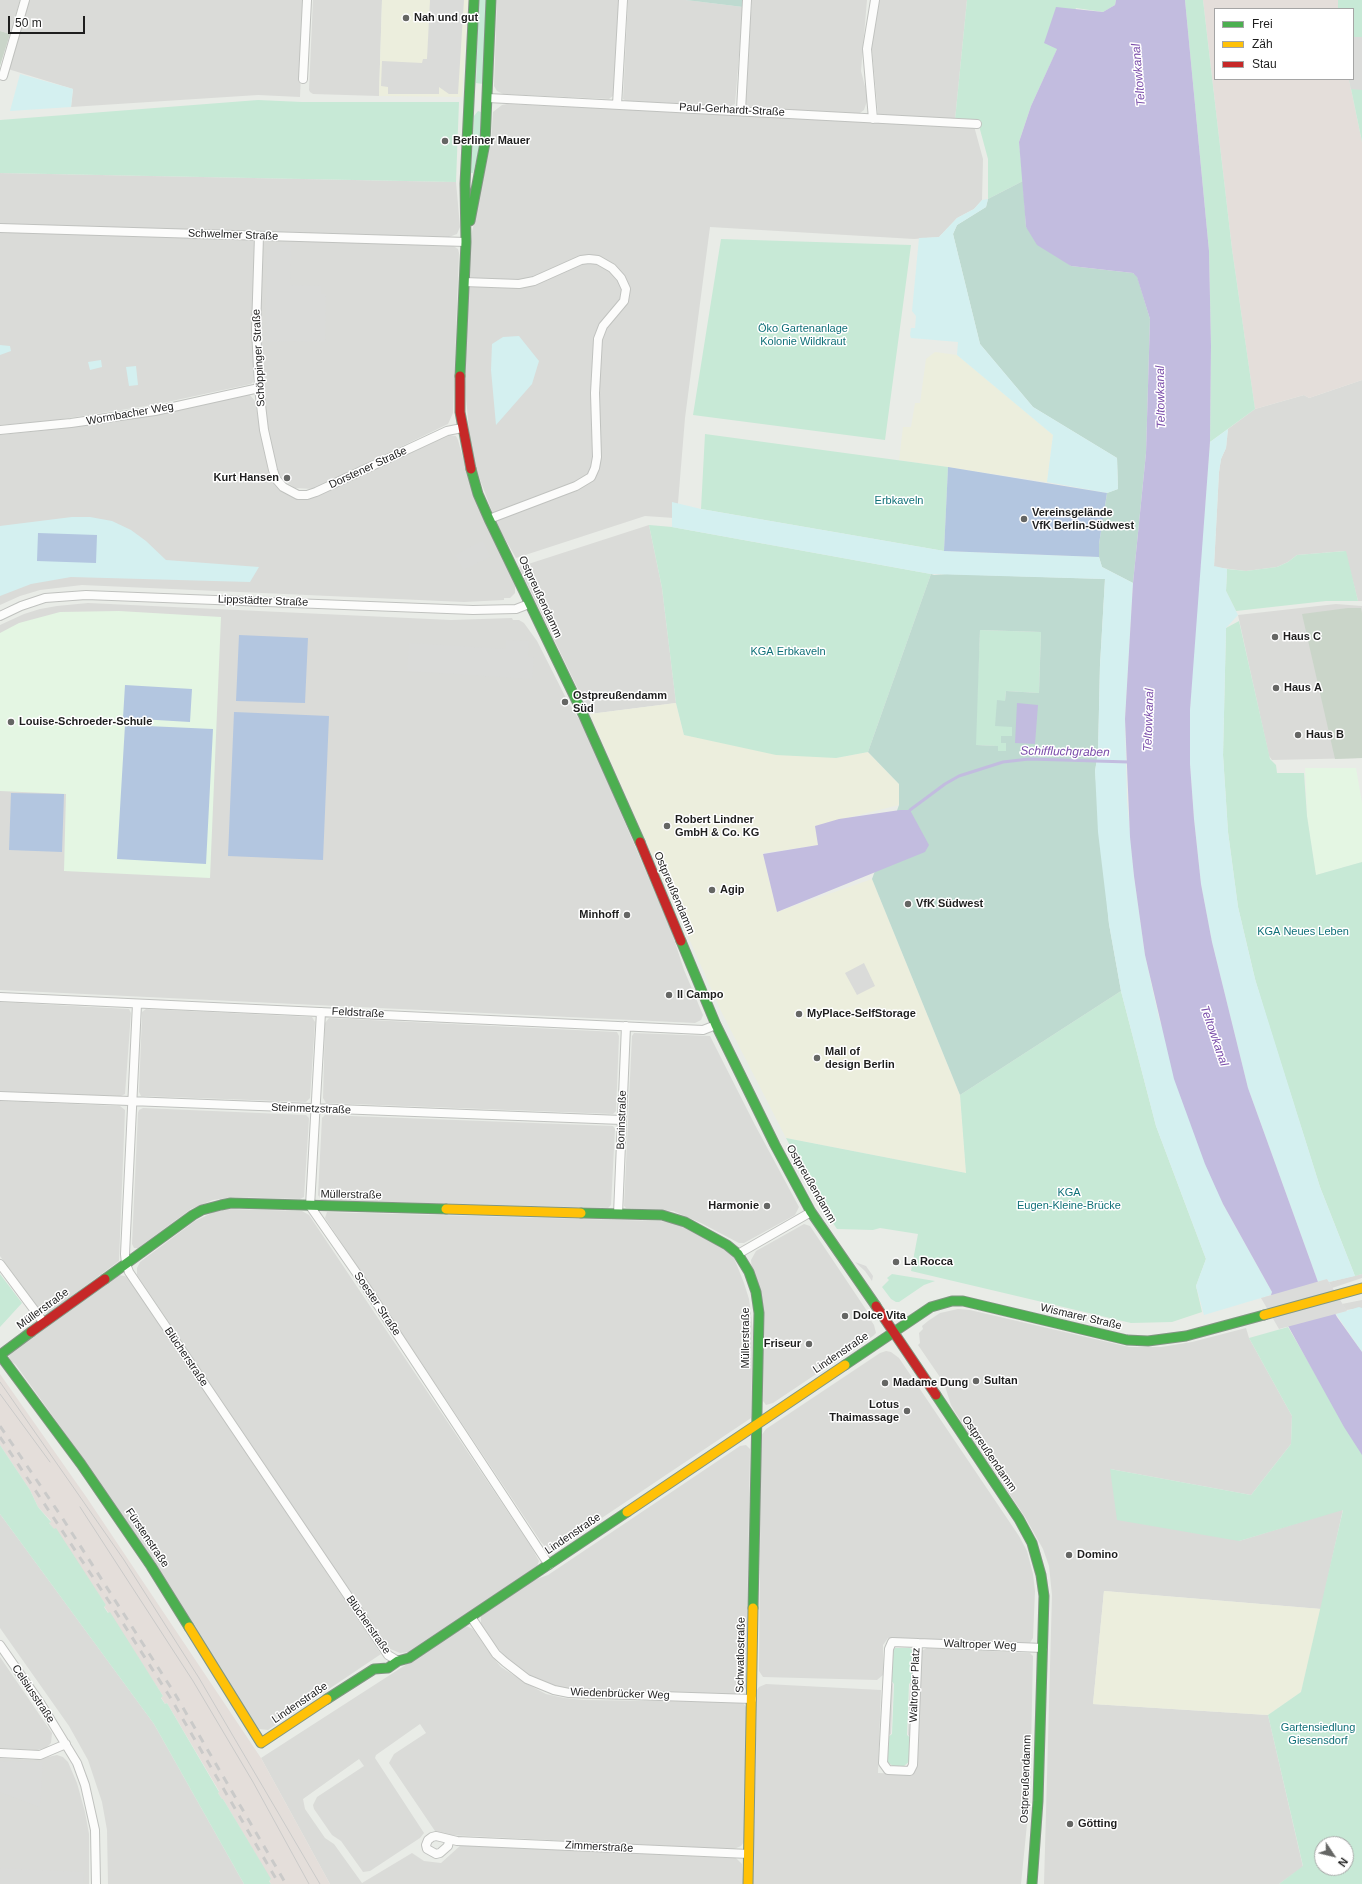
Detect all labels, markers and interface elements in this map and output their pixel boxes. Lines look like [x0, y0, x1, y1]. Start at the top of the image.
scale bar [10, 8, 87, 34]
legend [1214, 8, 1354, 80]
place label: Nah und gut [414, 11, 478, 25]
marker: Nah und gut [401, 13, 411, 23]
text: 50 m [15, 16, 42, 30]
text: Frei [1252, 17, 1273, 31]
text: Zäh [1252, 37, 1273, 51]
water label: Teltowkanal [1129, 43, 1149, 107]
text: Stau [1252, 57, 1277, 71]
street label: Paul-Gerhardt-Straße [679, 101, 785, 119]
place label: Berliner Mauer [453, 134, 530, 148]
marker: Berliner Mauer [440, 136, 450, 146]
street label: Schwelmer Straße [188, 227, 278, 243]
street label: Schöppinger Straße [250, 309, 268, 407]
park label: Öko Gartenanlage Kolonie Wildkraut [758, 322, 848, 348]
water label: Teltowkanal [1153, 365, 1169, 429]
street label: Wormbacher Weg [85, 400, 175, 428]
street label: Dorstener Straße [327, 444, 409, 492]
place label: Kurt Hansen [214, 471, 279, 485]
marker: Kurt Hansen [282, 473, 292, 483]
park label: Erbkaveln [875, 494, 923, 508]
place label: Vereinsgelände VfK Berlin-Südwest [1032, 506, 1134, 532]
marker: Vereinsgelände VfK Berlin-Südwest [1019, 514, 1029, 524]
street label: Ostpreußendamm [515, 554, 565, 640]
street label: Lippstädter Straße [218, 593, 308, 609]
place label: Haus C [1283, 630, 1321, 644]
marker: Haus C [1270, 632, 1280, 642]
park label: KGA Erbkaveln [750, 645, 826, 659]
place label: Haus A [1284, 681, 1322, 695]
marker: Haus A [1271, 683, 1281, 693]
water label: Teltowkanal [1141, 688, 1157, 752]
place label: Ostpreußendamm Süd [573, 689, 667, 715]
marker: Ostpreußendamm Süd [560, 697, 570, 707]
place label: Louise-Schroeder-Schule [19, 715, 152, 729]
marker: Louise-Schroeder-Schule [6, 717, 16, 727]
place label: Haus B [1306, 728, 1344, 742]
marker: Haus B [1293, 730, 1303, 740]
water label: Schiffluchgraben [1020, 744, 1110, 760]
place label: Robert Lindner GmbH & Co. KG [675, 813, 759, 839]
marker: Robert Lindner GmbH & Co. KG [662, 821, 672, 831]
street label: Ostpreußendamm [651, 850, 697, 936]
place label: Agip [720, 883, 744, 897]
marker: Agip [707, 885, 717, 895]
place label: VfK Südwest [916, 897, 983, 911]
marker: VfK Südwest [903, 899, 913, 909]
place label: Minhoff [579, 908, 619, 922]
marker: Minhoff [622, 910, 632, 920]
park label: KGA Neues Leben [1257, 925, 1349, 939]
place label: Il Campo [677, 988, 723, 1002]
marker: Il Campo [664, 990, 674, 1000]
water label: Teltowkanal [1197, 1004, 1231, 1068]
street label: Feldstraße [331, 1005, 385, 1021]
place label: MyPlace-SelfStorage [807, 1007, 916, 1021]
marker: MyPlace-SelfStorage [794, 1009, 804, 1019]
place label: Mall of design Berlin [825, 1045, 895, 1071]
marker: Mall of design Berlin [812, 1053, 822, 1063]
street label: Boninstraße [614, 1090, 630, 1150]
street label: Steinmetzstraße [271, 1101, 351, 1117]
street label: Ostpreußendamm [783, 1142, 839, 1226]
park label: KGA Eugen-Kleine-Brücke [1017, 1186, 1121, 1212]
street label: Müllerstraße [320, 1188, 382, 1202]
place label: Harmonie [708, 1199, 759, 1213]
marker: Harmonie [762, 1201, 772, 1211]
place label: La Rocca [904, 1255, 953, 1269]
marker: La Rocca [891, 1257, 901, 1267]
street label: Soester Straße [351, 1270, 403, 1338]
street label: Müllerstraße [14, 1286, 72, 1332]
street label: Wismarer Straße [1039, 1301, 1123, 1333]
street label: Müllerstraße [739, 1307, 753, 1369]
place label: Dolce Vita [853, 1309, 906, 1323]
marker: Dolce Vita [840, 1311, 850, 1321]
street label: Blücherstraße [161, 1325, 211, 1389]
street label: Lindenstraße [811, 1330, 871, 1376]
place label: Friseur [764, 1337, 801, 1351]
marker: Friseur [804, 1339, 814, 1349]
place label: Sultan [984, 1374, 1018, 1388]
place label: Madame Dung [893, 1376, 968, 1390]
marker: Sultan [971, 1376, 981, 1386]
marker: Madame Dung [880, 1378, 890, 1388]
place label: Lotus Thaimassage [829, 1398, 899, 1424]
marker: Lotus Thaimassage [902, 1406, 912, 1416]
street label: Ostpreußendamm [959, 1414, 1019, 1494]
street label: Fürstenstraße [122, 1506, 172, 1570]
street label: Lindenstraße [543, 1511, 603, 1557]
place label: Domino [1077, 1548, 1118, 1562]
marker: Domino [1064, 1550, 1074, 1560]
street label: Blücherstraße [343, 1593, 393, 1657]
street label: Schwatlostraße [734, 1617, 748, 1693]
street label: Waltroper Weg [943, 1637, 1017, 1653]
street label: Waltroper Platz [907, 1647, 923, 1723]
street label: Celsiusstraße [9, 1662, 57, 1726]
street label: Lindenstraße [270, 1680, 330, 1726]
street label: Wiedenbrücker Weg [570, 1686, 670, 1702]
park label: Gartensiedlung Giesensdorf [1281, 1721, 1355, 1747]
street label: Ostpreußendamm [1018, 1734, 1034, 1824]
place label: Götting [1078, 1817, 1117, 1831]
marker: Götting [1065, 1819, 1075, 1829]
north arrow [1314, 1836, 1354, 1876]
street label: Zimmerstraße [564, 1839, 634, 1855]
text: N [1336, 1856, 1350, 1869]

